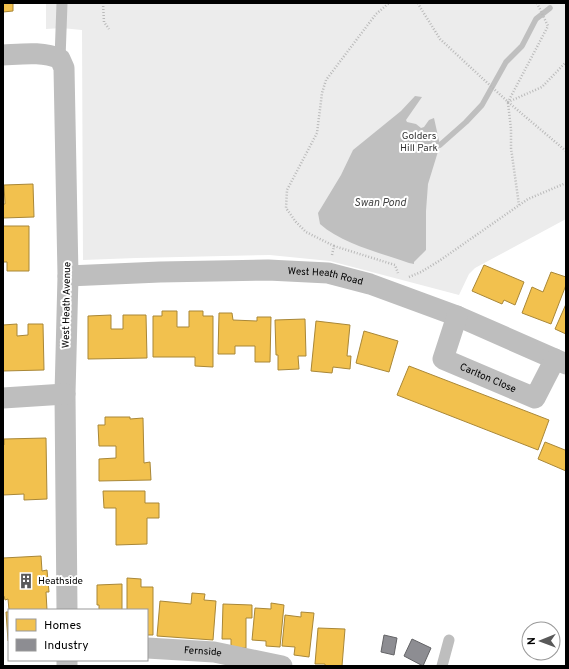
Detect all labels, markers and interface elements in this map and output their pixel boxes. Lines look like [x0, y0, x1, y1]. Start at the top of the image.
park label: Golders Hill Park [400, 130, 438, 155]
water label: Swan Pond [354, 196, 407, 210]
street label: West Heath Avenue [60, 262, 74, 348]
street label: West Heath Road [287, 264, 365, 288]
street label: Carlton Close [458, 360, 518, 396]
building icon: Heathside [17, 572, 35, 590]
place label: Heathside [38, 575, 83, 588]
legend [8, 609, 148, 661]
text: Homes [44, 618, 81, 634]
north arrow [521, 621, 561, 661]
text: N [525, 637, 539, 645]
text: Industry [44, 638, 89, 654]
street label: Fernside [184, 644, 223, 660]

